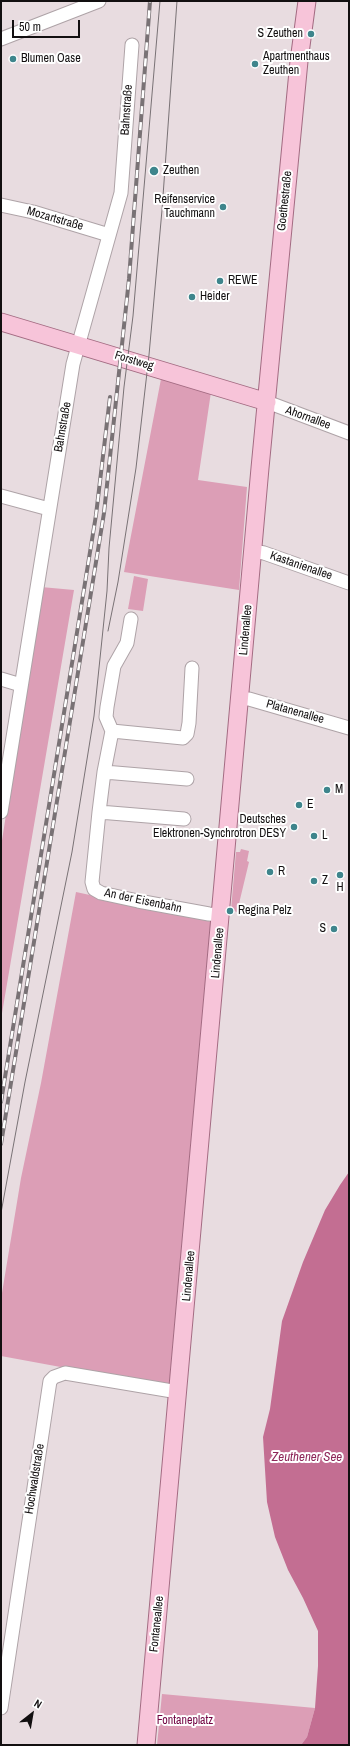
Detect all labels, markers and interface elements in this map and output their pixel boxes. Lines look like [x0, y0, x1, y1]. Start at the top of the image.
scale bar [14, 12, 82, 38]
text: 50 m [19, 19, 41, 35]
place label: S Zeuthen [258, 27, 303, 41]
marker: S Zeuthen [306, 29, 316, 39]
place label: Apartmenthaus Zeuthen [263, 50, 330, 78]
place label: Blumen Oase [21, 52, 81, 66]
marker: Blumen Oase [8, 54, 18, 64]
marker: Apartmenthaus Zeuthen [250, 59, 260, 69]
street label: Bahnstraße [118, 84, 136, 136]
place label: Zeuthen [163, 164, 199, 178]
marker: Zeuthen [148, 165, 160, 177]
street label: Goethestraße [275, 170, 295, 232]
place label: Reifenservice Tauchmann [154, 193, 215, 221]
marker: Reifenservice Tauchmann [218, 202, 228, 212]
street label: Mozartstraße [25, 204, 85, 234]
place label: REWE [228, 274, 258, 288]
marker: REWE [215, 276, 225, 286]
place label: Heider [200, 290, 230, 304]
marker: Heider [187, 292, 197, 302]
street label: Forstweg [113, 348, 155, 374]
street label: Bahnstraße [51, 401, 75, 453]
street label: Ahornallee [283, 403, 333, 433]
street label: Kastanienallee [268, 549, 334, 583]
street label: Lindenallee [237, 604, 255, 656]
street label: Platanenallee [264, 697, 326, 727]
place label: M [335, 783, 343, 797]
marker: M [322, 785, 332, 795]
place label: E [307, 798, 314, 812]
marker: E [294, 800, 304, 810]
place label: Deutsches Elektronen-Synchrotron DESY [153, 813, 286, 841]
marker: Deutsches Elektronen-Synchrotron DESY [289, 822, 299, 832]
place label: L [322, 829, 327, 843]
marker: L [309, 831, 319, 841]
place label: R [278, 865, 285, 879]
marker: R [265, 867, 275, 877]
marker: H [335, 870, 345, 880]
place label: Z [322, 874, 328, 888]
marker: Z [309, 876, 319, 886]
place label: H [336, 881, 344, 895]
street label: An der Eisenbahn [103, 886, 183, 916]
place label: Regina Pelz [238, 904, 292, 918]
marker: Regina Pelz [225, 906, 235, 916]
place label: S [319, 922, 326, 936]
marker: S [329, 924, 339, 934]
street label: Lindenallee [209, 927, 227, 979]
street label: Lindenallee [180, 1250, 198, 1302]
street label: Hochwaldstraße [22, 1443, 48, 1515]
water label: Zeuthener See [272, 1450, 342, 1466]
street label: Fontaneallee [147, 1595, 167, 1653]
north arrow [12, 1694, 52, 1734]
text: N [32, 1696, 45, 1711]
park label: Fontaneplatz [157, 1714, 213, 1728]

